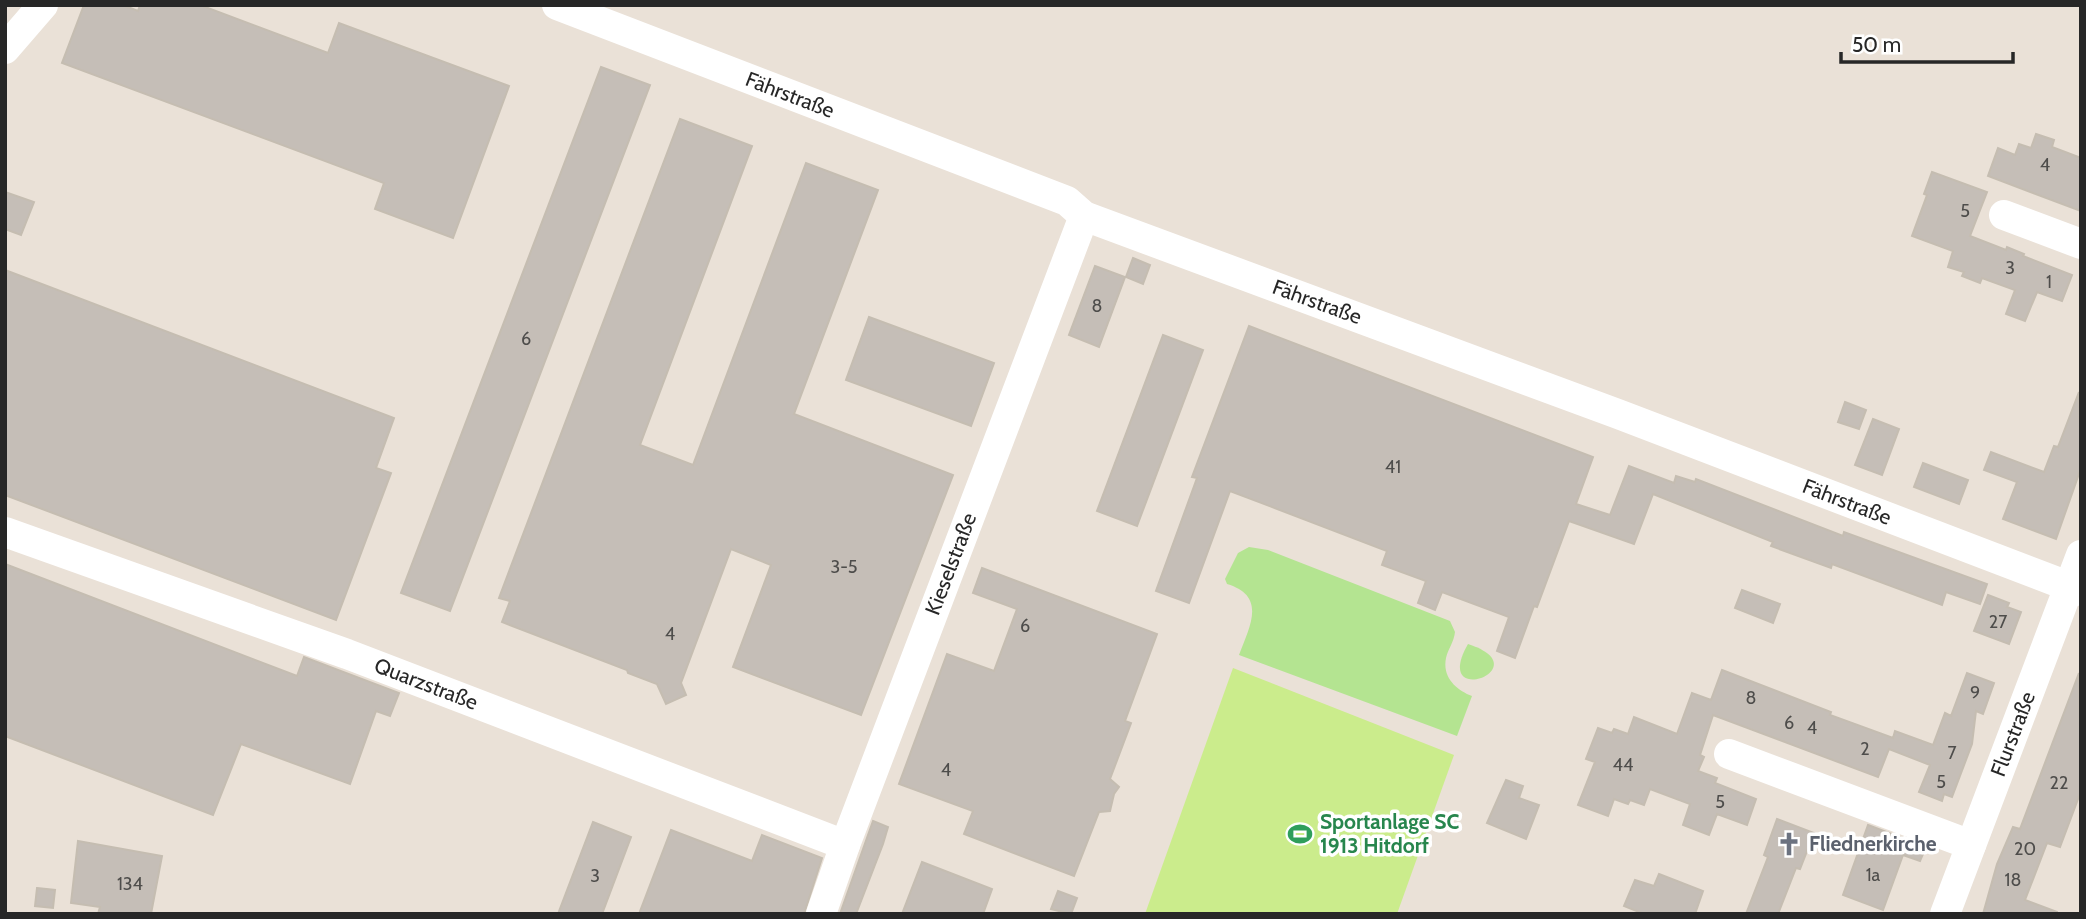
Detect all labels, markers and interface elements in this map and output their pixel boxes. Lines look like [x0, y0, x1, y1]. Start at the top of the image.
scale bar [1841, 21, 2012, 65]
text: 50 m [1852, 32, 1901, 57]
street label: Fährstraße [742, 66, 838, 123]
house number: 4 [2040, 154, 2050, 176]
house number: 5 [1960, 200, 1970, 222]
house number: 3 [2005, 257, 2015, 279]
house number: 1 [2046, 271, 2052, 293]
street label: Fährstraße [1269, 274, 1365, 329]
house number: 8 [1092, 295, 1102, 317]
house number: 6 [521, 328, 531, 350]
house number: 41 [1385, 456, 1401, 478]
street label: Fährstraße [1799, 473, 1895, 530]
street label: Kieselstraße [920, 509, 981, 618]
house number: 3-5 [830, 556, 858, 578]
house number: 27 [1989, 611, 2007, 633]
house number: 6 [1020, 615, 1030, 637]
house number: 4 [665, 623, 675, 645]
street label: Quarzstraße [371, 652, 482, 715]
house number: 9 [1970, 682, 1980, 704]
house number: 8 [1746, 687, 1756, 709]
street label: Flurstraße [1985, 688, 2040, 780]
house number: 6 [1784, 712, 1794, 734]
house number: 4 [1807, 717, 1817, 739]
house number: 2 [1860, 738, 1870, 760]
house number: 7 [1947, 742, 1957, 764]
house number: 44 [1613, 754, 1633, 776]
house number: 4 [941, 759, 951, 781]
house number: 5 [1936, 771, 1946, 793]
house number: 22 [2050, 772, 2068, 794]
house number: 5 [1715, 791, 1725, 813]
place label: Sportanlage SC 1913 Hitdorf [1320, 809, 1459, 858]
sports icon: Sportanlage SC 1913 Hitdorf [1286, 820, 1314, 848]
church icon: Fliednerkirche [1775, 830, 1803, 858]
place label: Fliednerkirche [1809, 831, 1937, 856]
house number: 20 [2014, 838, 2036, 860]
house number: 1a [1866, 864, 1881, 886]
house number: 3 [590, 865, 600, 887]
house number: 18 [2005, 869, 2021, 891]
house number: 134 [117, 873, 143, 895]

